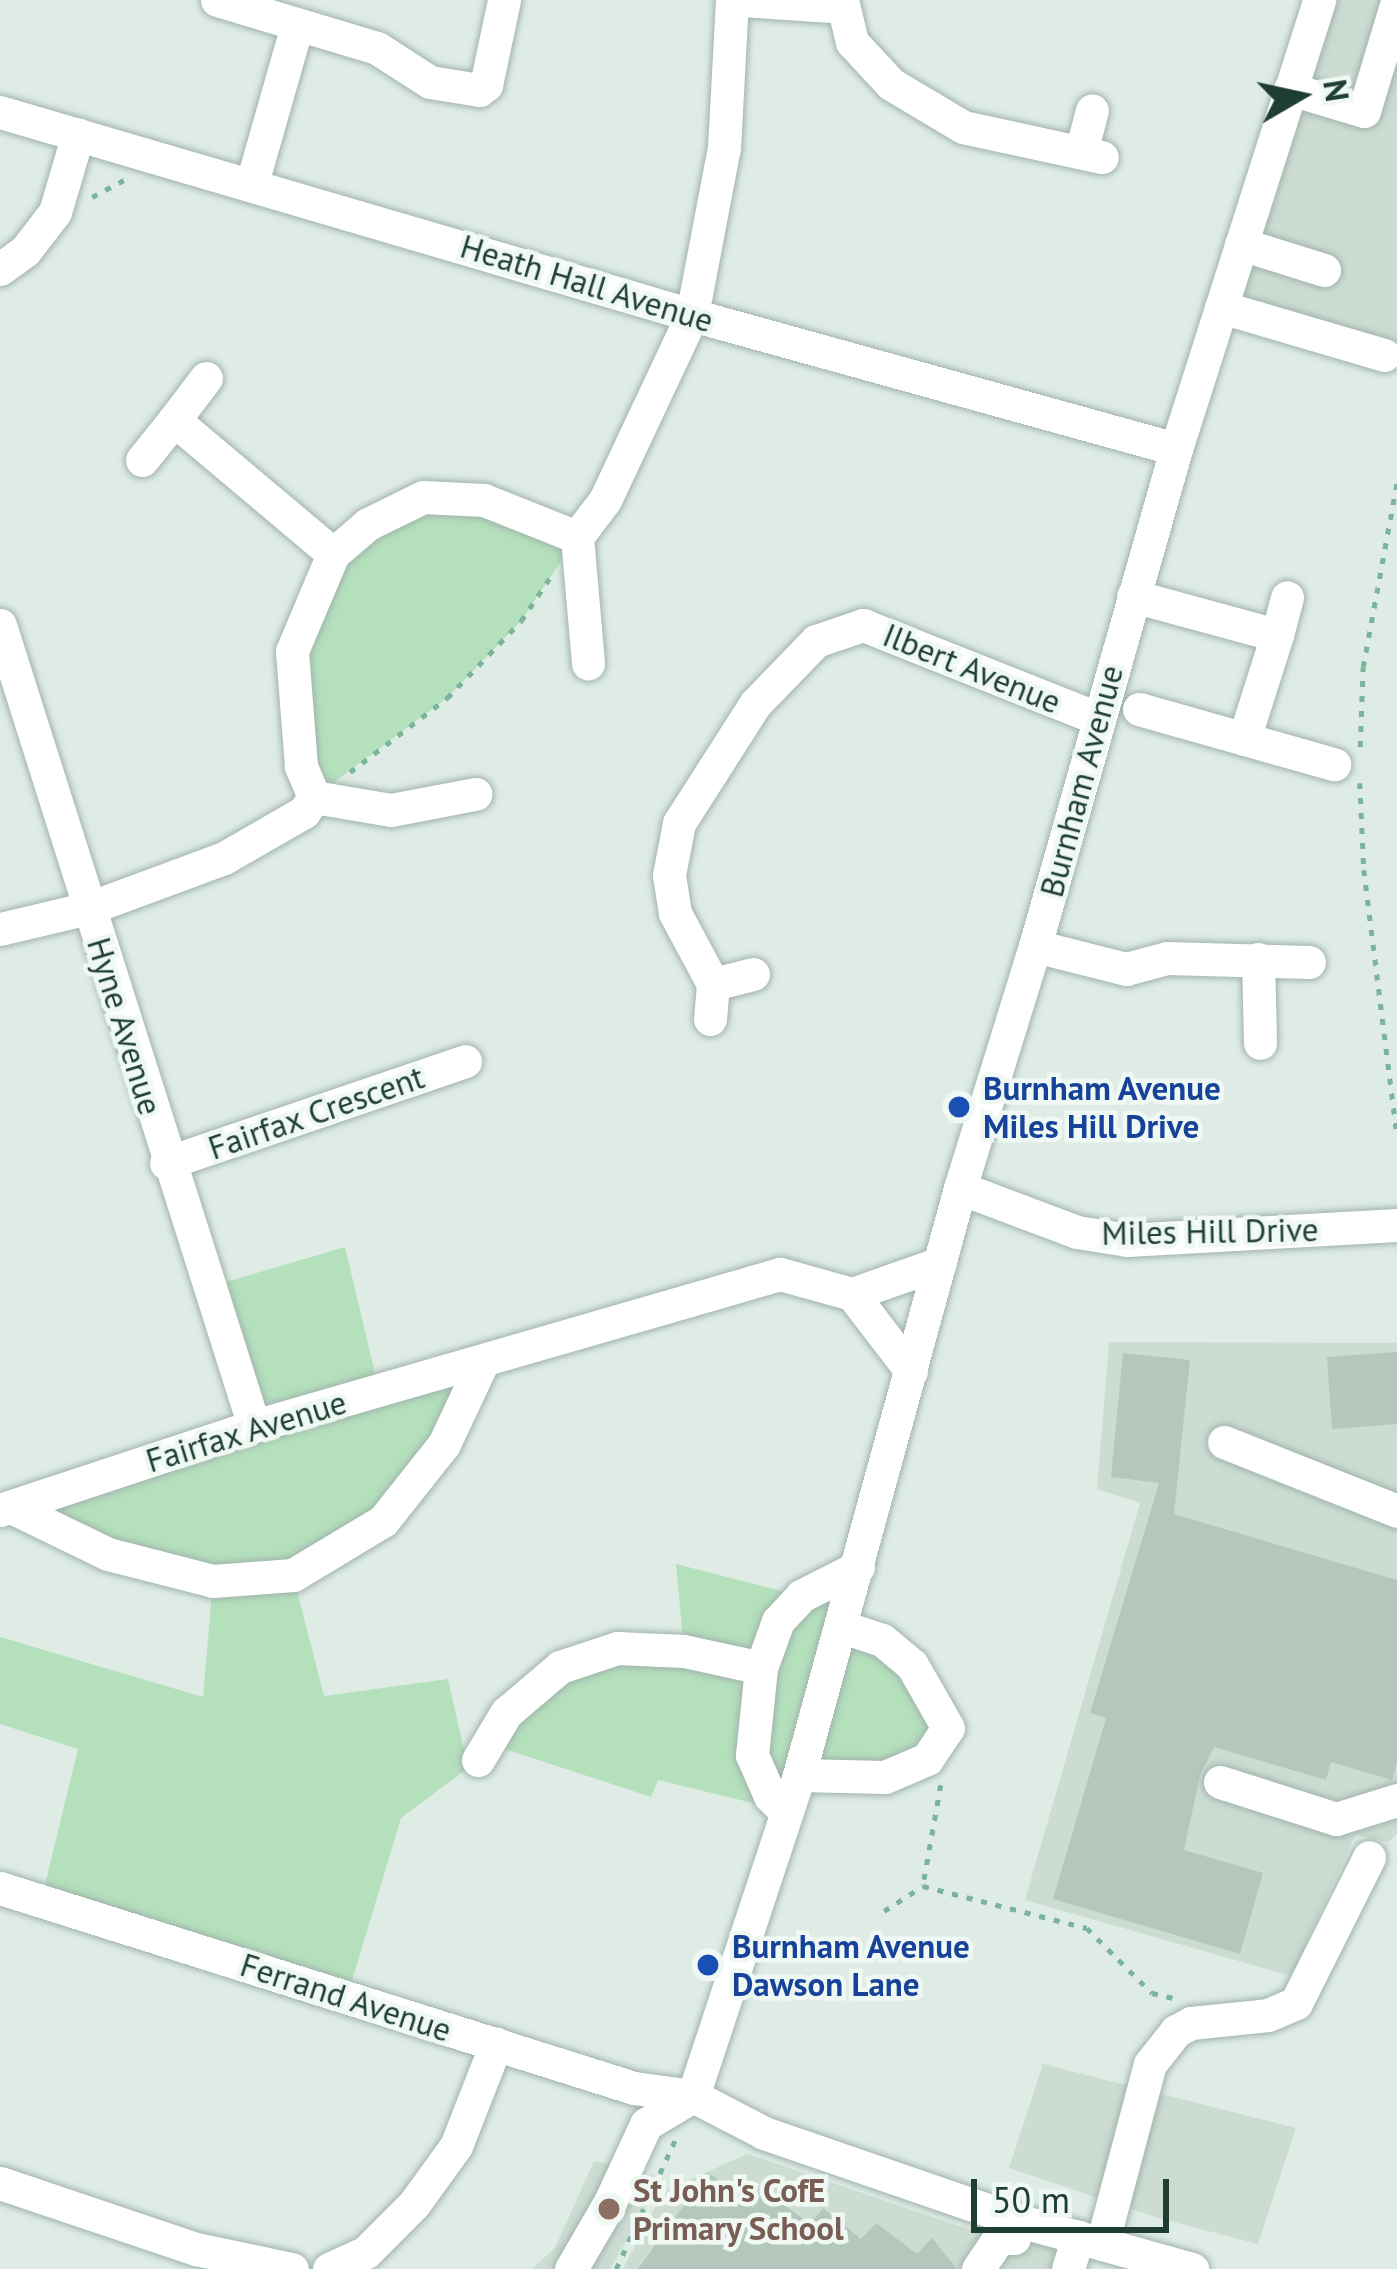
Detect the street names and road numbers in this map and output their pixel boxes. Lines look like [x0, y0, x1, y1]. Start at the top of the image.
street label: Heath Hall Avenue [455, 226, 719, 340]
street label: Ilbert Avenue [877, 614, 1067, 722]
street label: Burnham Avenue [1031, 660, 1131, 902]
street label: Hyne Avenue [79, 932, 171, 1120]
street label: Fairfax Crescent [202, 1056, 430, 1168]
street label: Miles Hill Drive [1101, 1209, 1319, 1253]
street label: Fairfax Avenue [140, 1381, 352, 1481]
street label: Ferrand Avenue [235, 1944, 457, 2050]

